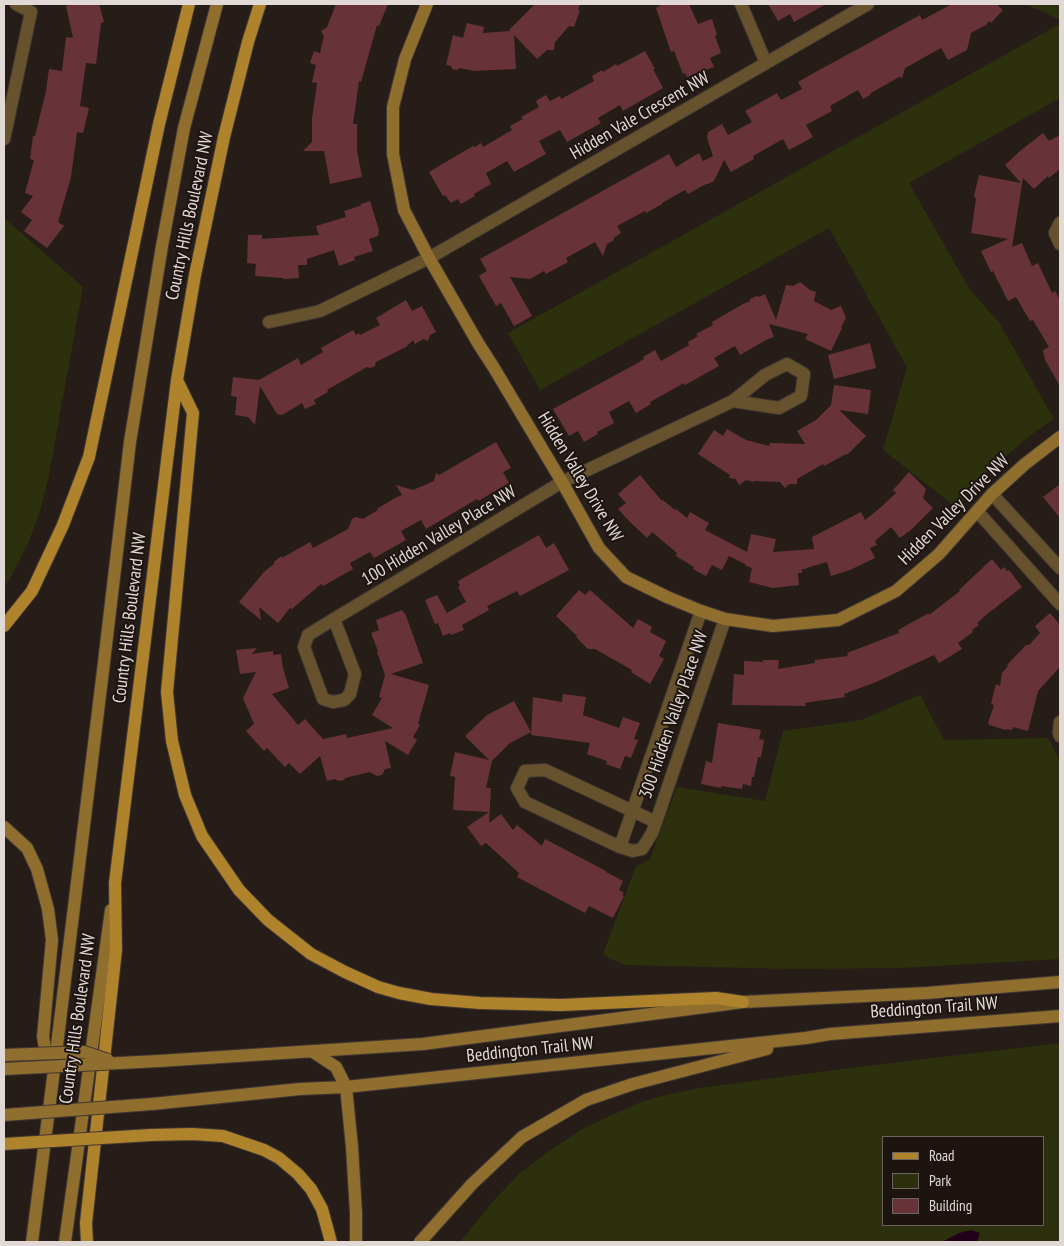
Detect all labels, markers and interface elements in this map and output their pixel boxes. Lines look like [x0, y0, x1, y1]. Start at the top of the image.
street label: Hidden Vale Crescent NW [567, 67, 713, 165]
street label: Country Hills Boulevard NW [162, 130, 218, 302]
street label: Hidden Valley Drive NW [533, 408, 627, 546]
street label: Hidden Valley Drive NW [894, 450, 1014, 570]
street label: 100 Hidden Valley Place NW [358, 481, 520, 591]
street label: Country Hills Boulevard NW [109, 532, 151, 704]
street label: 300 Hidden Valley Place NW [635, 628, 713, 802]
street label: Country Hills Boulevard NW [55, 933, 101, 1105]
street label: Beddington Trail NW [870, 993, 998, 1023]
street label: Beddington Trail NW [465, 1033, 595, 1067]
legend [882, 1136, 1044, 1226]
text: Road [929, 1146, 955, 1165]
text: Park [929, 1171, 951, 1190]
text: Building [929, 1196, 972, 1215]

